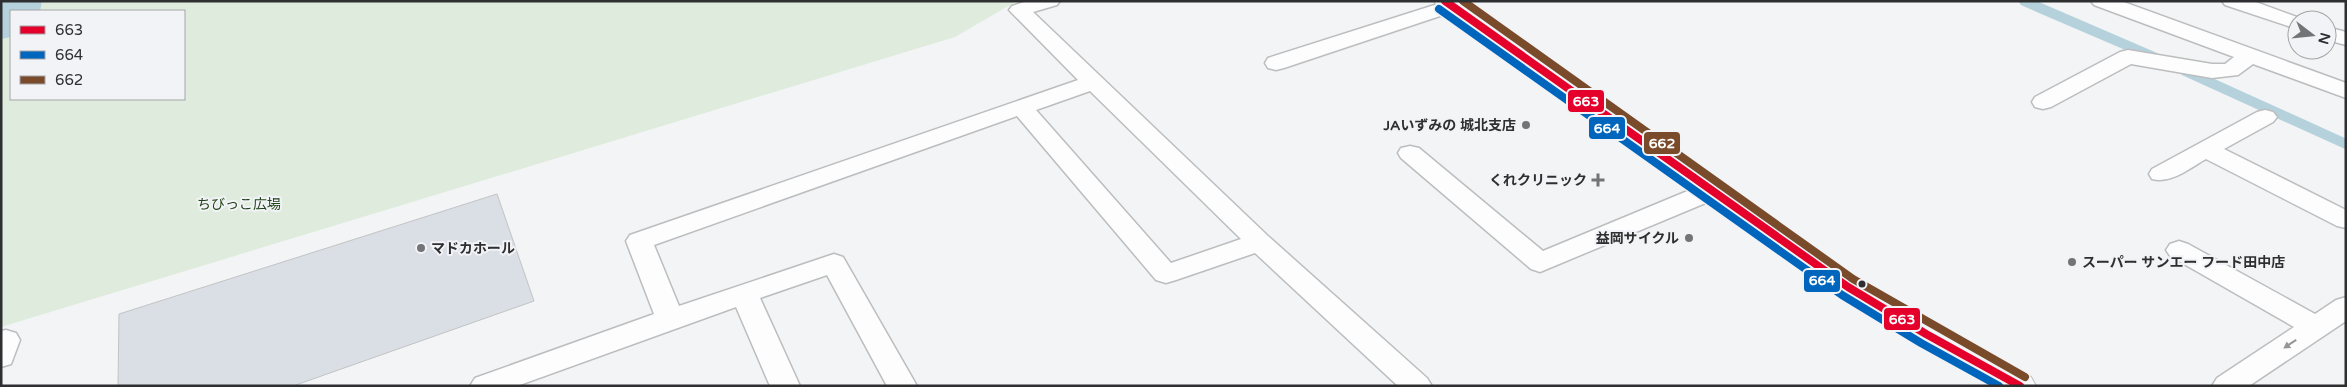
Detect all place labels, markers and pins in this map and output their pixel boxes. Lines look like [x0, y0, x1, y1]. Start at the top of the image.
place label: JAいずみの 城北支店 [1382, 117, 1516, 134]
marker: JAいずみの 城北支店 [1520, 119, 1532, 131]
place label: くれクリニック [1489, 172, 1587, 189]
marker: くれクリニック [1591, 173, 1605, 187]
place label: 益岡サイクル [1596, 230, 1679, 247]
marker: 益岡サイクル [1683, 232, 1695, 244]
place label: マドカホール [431, 240, 515, 257]
marker: マドカホール [415, 242, 427, 254]
place label: スーパー サンエー フード田中店 [2082, 254, 2285, 271]
marker: スーパー サンエー フード田中店 [2066, 256, 2078, 268]
unlabelled marker [1857, 279, 1867, 289]

